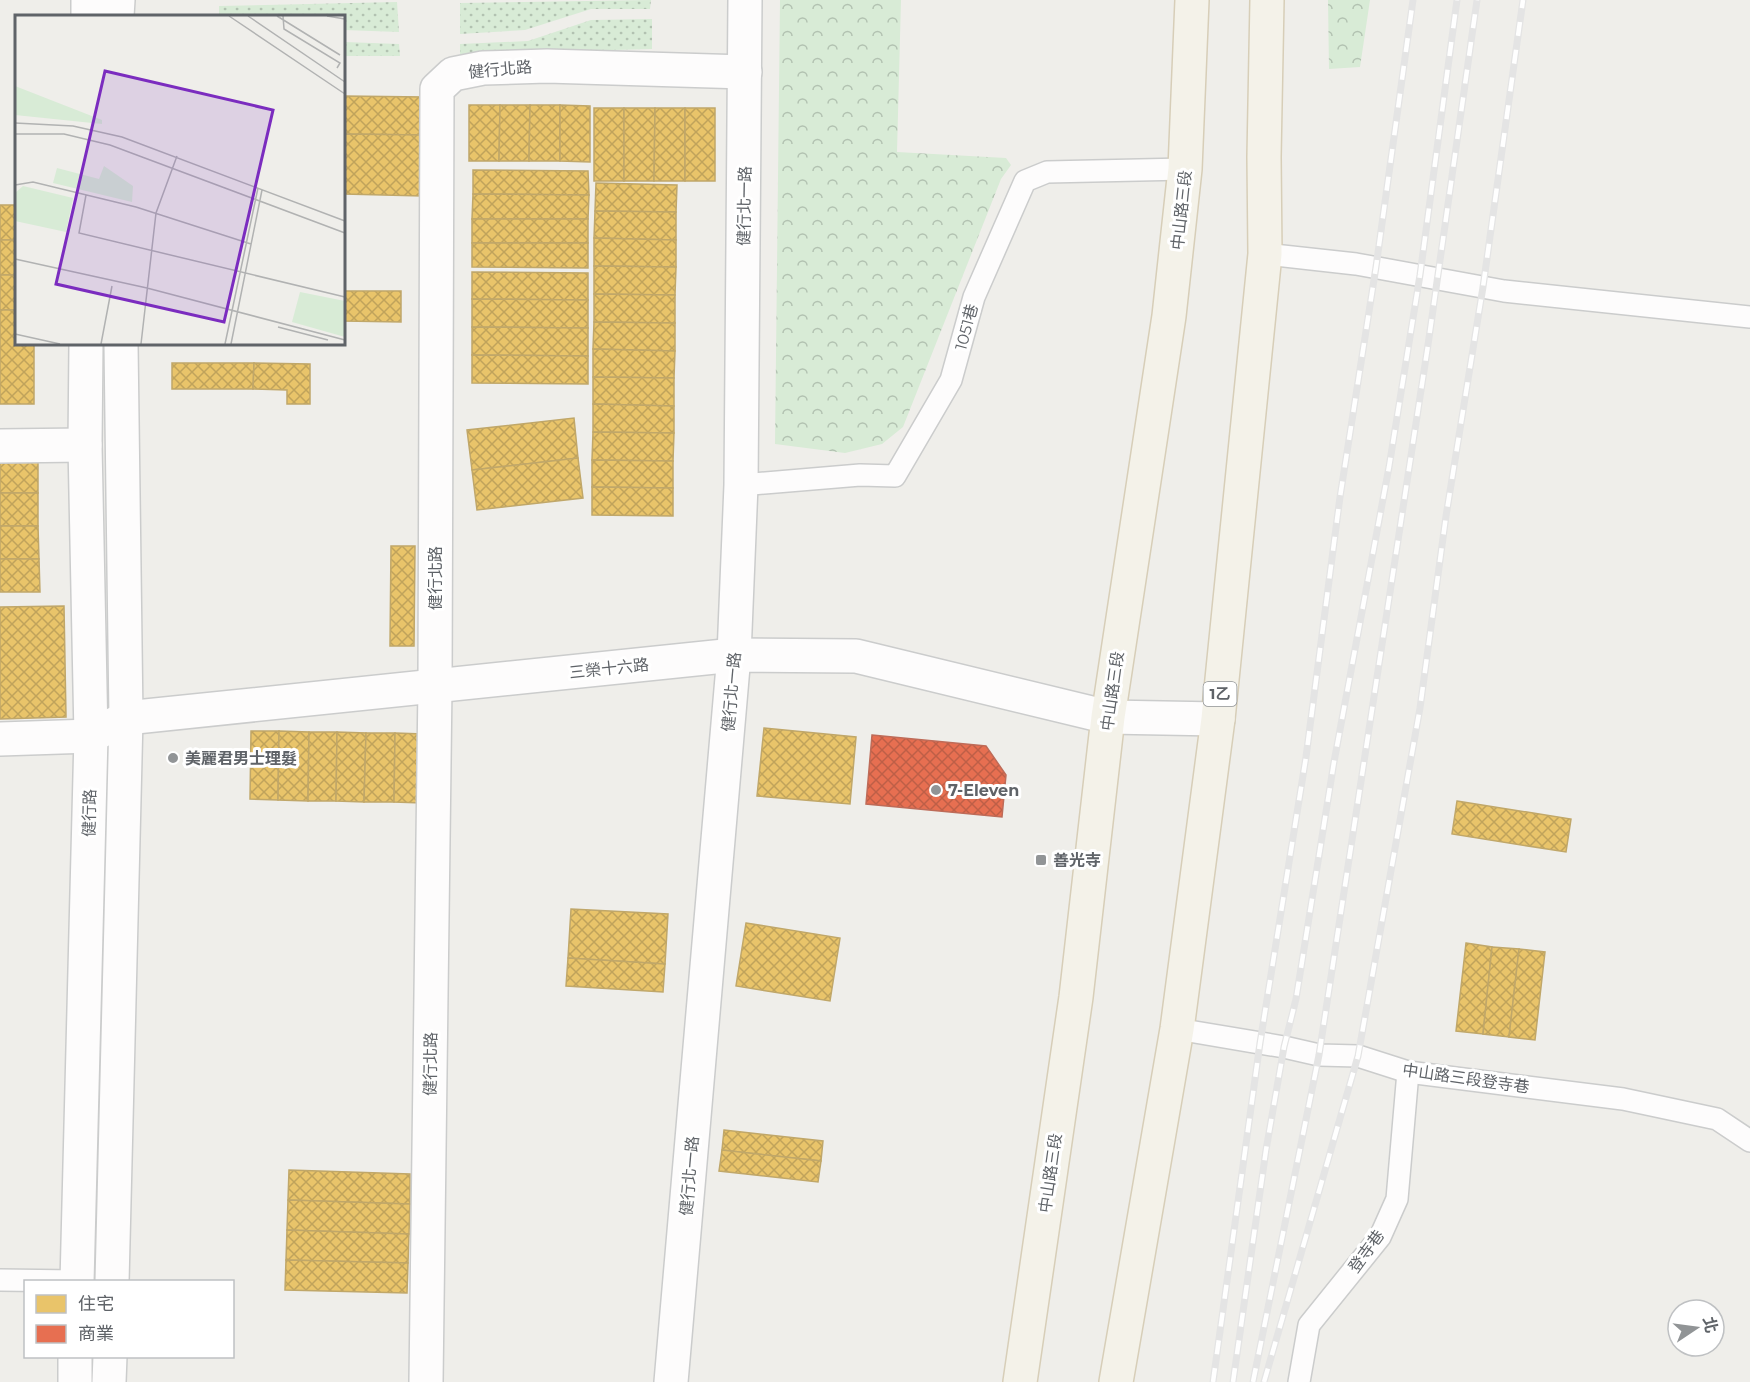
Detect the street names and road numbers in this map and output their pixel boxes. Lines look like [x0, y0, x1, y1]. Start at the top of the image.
street label: 健行北路 [467, 57, 533, 82]
street label: 健行北一路 [734, 166, 755, 246]
street label: 中山路三段 [1168, 169, 1195, 251]
street label: 1051巷 [951, 302, 982, 352]
street label: 健行北路 [426, 546, 445, 610]
street label: 中山路三段 [1098, 650, 1127, 732]
street label: 健行北一路 [719, 651, 744, 733]
street label: 三榮十六路 [568, 655, 650, 682]
road number: 1乙 [1204, 682, 1236, 706]
street label: 健行路 [80, 789, 99, 837]
street label: 健行北路 [420, 1032, 441, 1096]
street label: 中山路三段登寺巷 [1401, 1060, 1531, 1097]
street label: 中山路三段 [1036, 1132, 1065, 1214]
street label: 健行北一路 [677, 1135, 702, 1217]
street label: 登寺巷 [1345, 1226, 1388, 1276]

